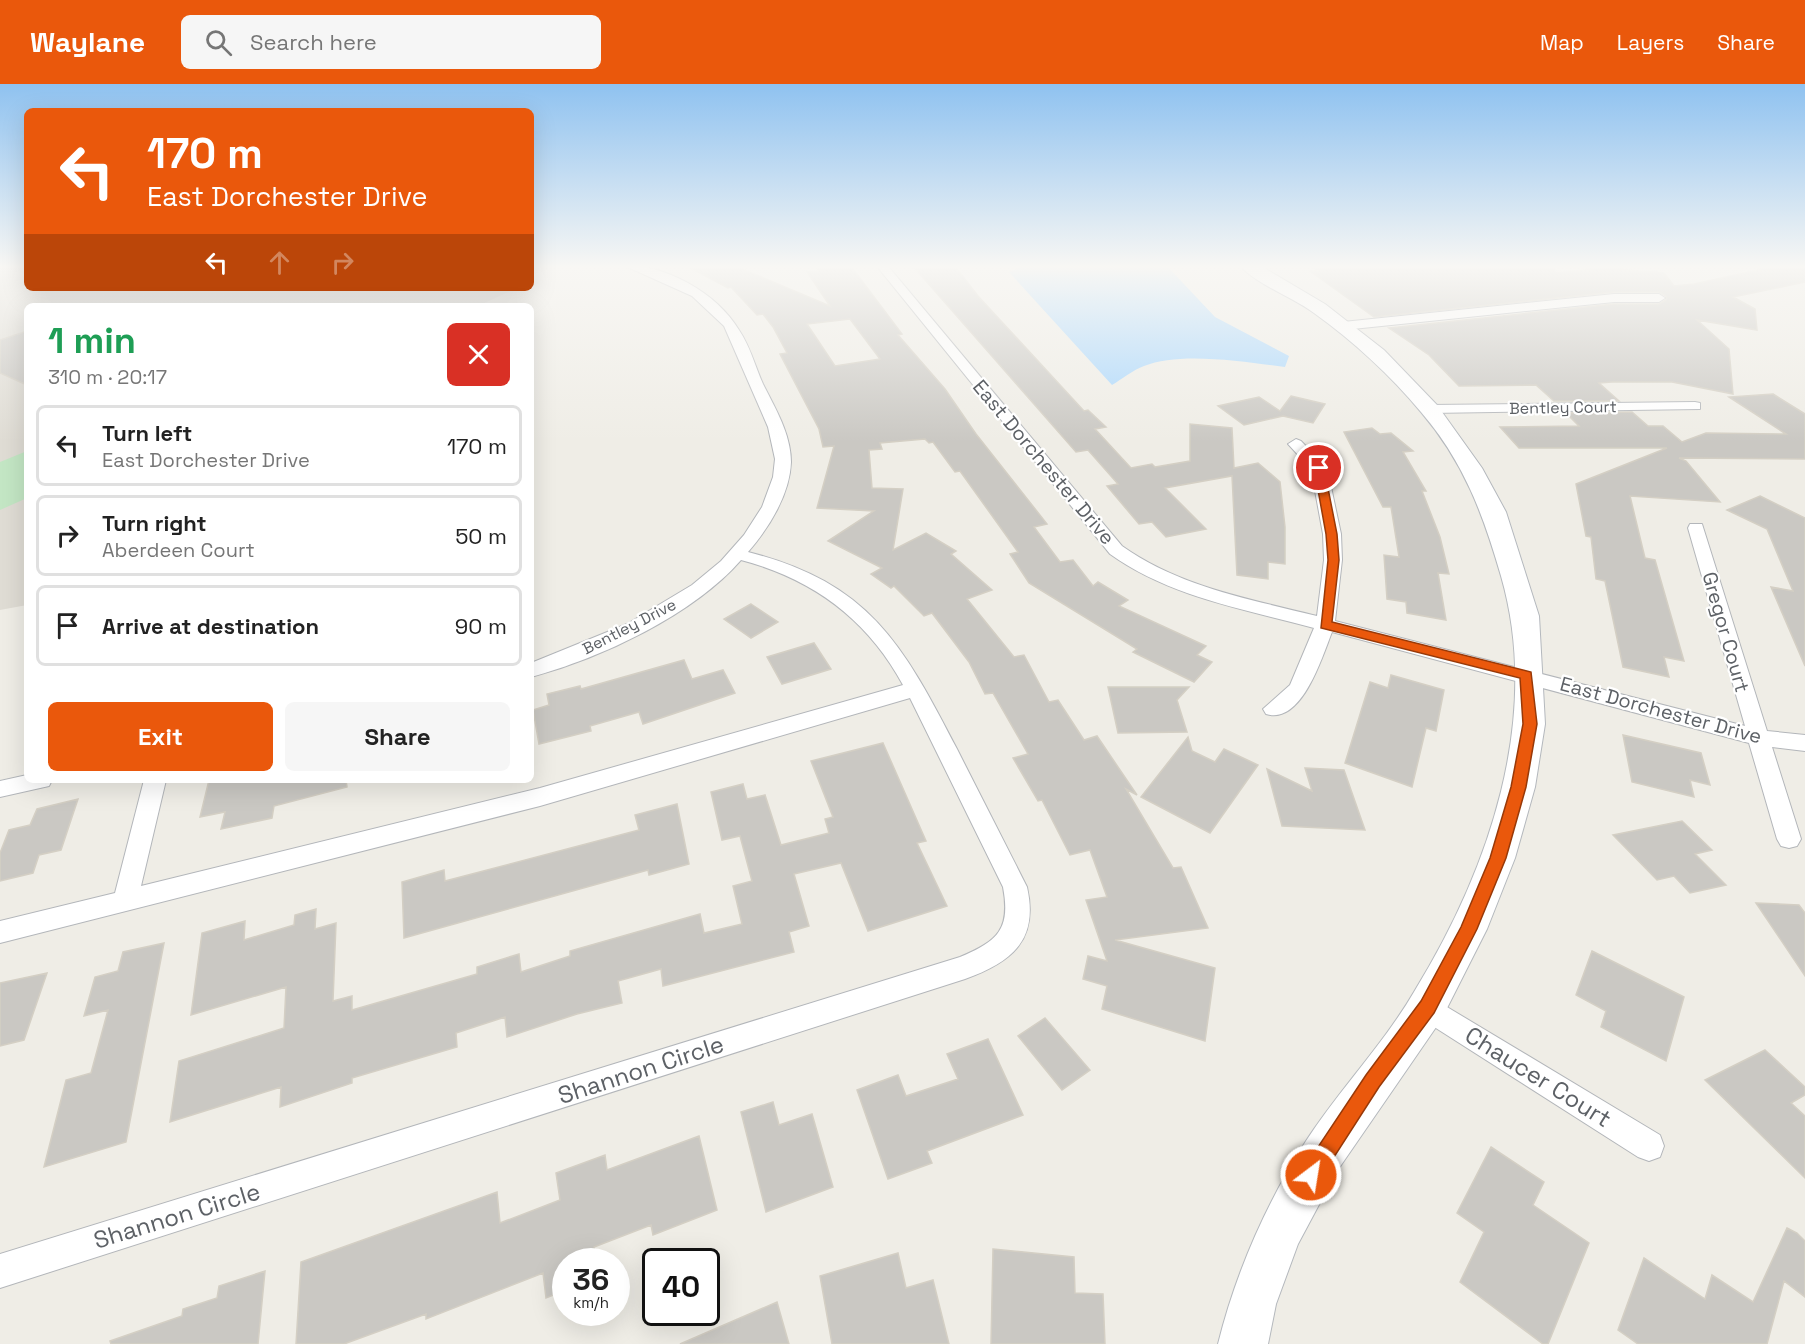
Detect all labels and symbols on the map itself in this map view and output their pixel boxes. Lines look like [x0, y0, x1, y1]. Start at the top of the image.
street label: East Dorchester Drive [967, 374, 1121, 550]
street label: Bentley Court [1509, 396, 1617, 419]
pin [1293, 442, 1344, 493]
street label: Gregor Court [1696, 569, 1756, 695]
street label: Bentley Drive [579, 594, 680, 659]
street label: East Dorchester Drive [1557, 671, 1765, 749]
street label: Chaucer Court [1459, 1019, 1617, 1134]
street label: Shannon Circle [554, 1028, 728, 1111]
position arrow [1279, 1143, 1343, 1207]
street label: Shannon Circle [90, 1175, 264, 1256]
speed limit sign: 40 [642, 1248, 720, 1326]

